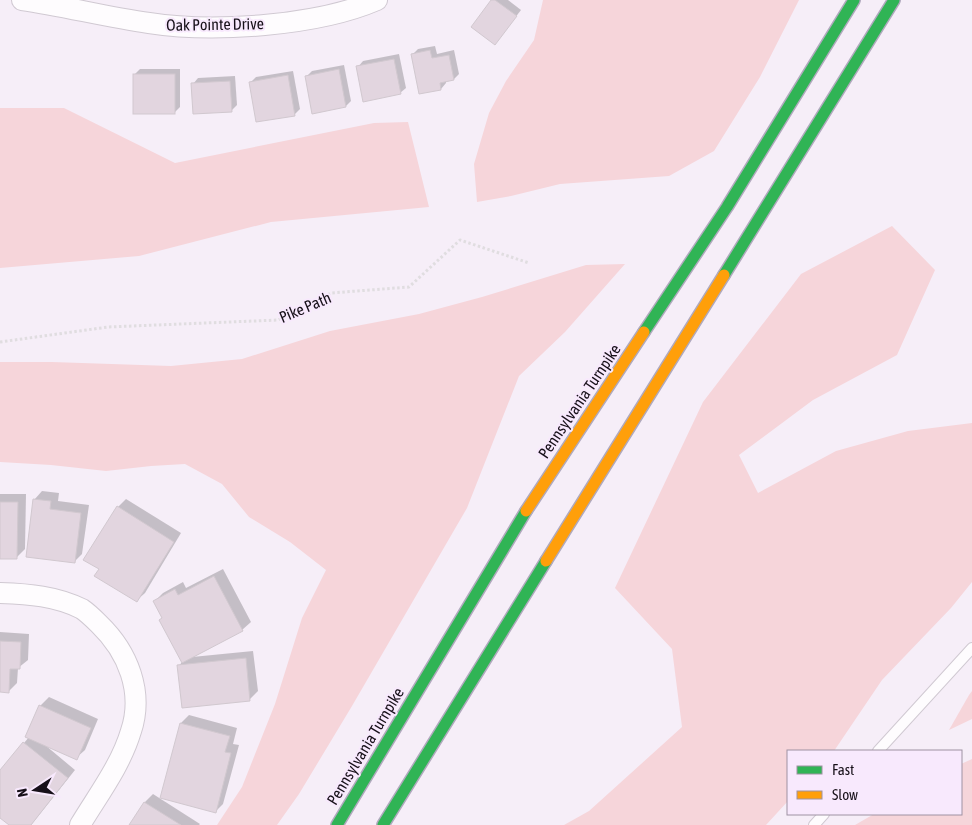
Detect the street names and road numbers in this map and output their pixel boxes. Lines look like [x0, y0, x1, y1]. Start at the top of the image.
street label: Oak Pointe Drive [166, 14, 264, 34]
street label: Pike Path [276, 288, 334, 326]
street label: Pennsylvania Turnpike [534, 341, 625, 462]
street label: Pennsylvania Turnpike [323, 684, 408, 808]

